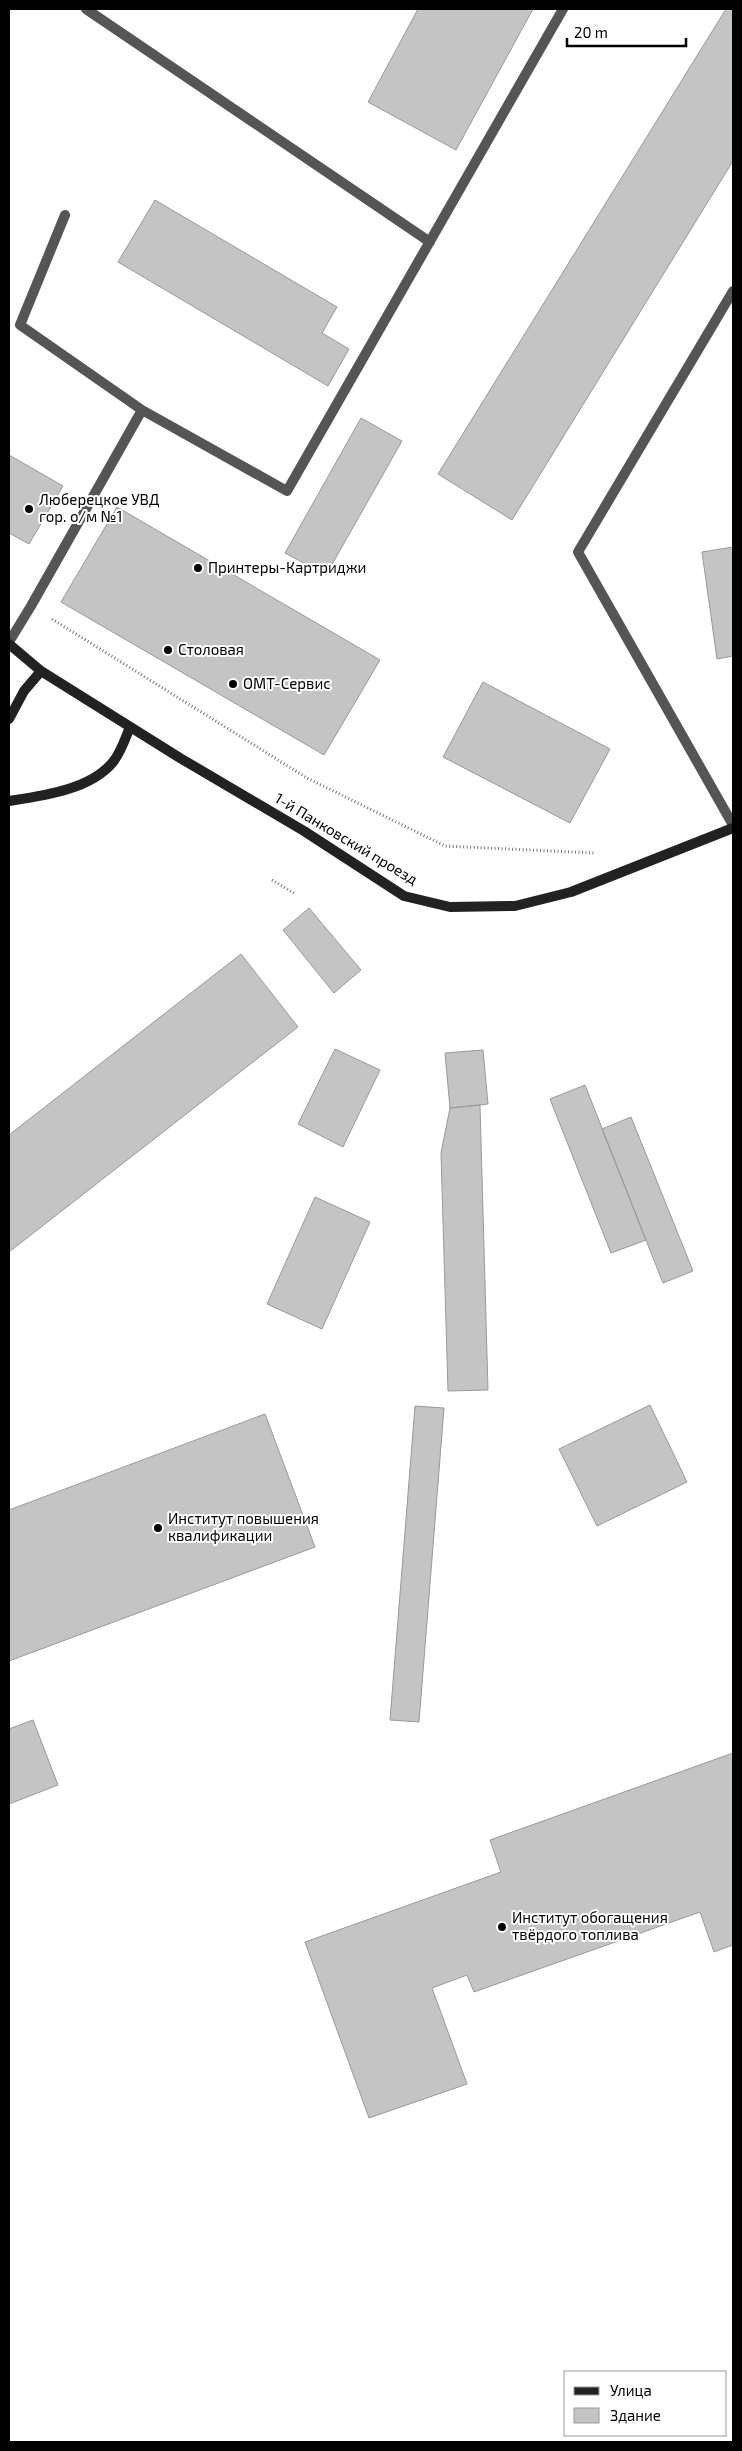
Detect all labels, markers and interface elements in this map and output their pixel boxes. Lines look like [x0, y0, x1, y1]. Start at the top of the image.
scale bar [567, 15, 686, 47]
text: 20 m [574, 23, 608, 41]
place label: Люберецкое УВД гор. о/м №1 [39, 490, 159, 525]
marker: Люберецкое УВД гор. о/м №1 [23, 503, 35, 515]
place label: Принтеры-Картриджи [208, 558, 366, 576]
marker: Принтеры-Картриджи [192, 562, 204, 574]
place label: Столовая [178, 640, 244, 658]
marker: Столовая [162, 644, 174, 656]
place label: ОМТ-Сервис [243, 674, 331, 692]
marker: ОМТ-Сервис [227, 678, 239, 690]
street label: 1-й Панковский проезд [272, 788, 421, 888]
place label: Институт повышения квалификации [168, 1509, 319, 1544]
marker: Институт повышения квалификации [152, 1522, 164, 1534]
place label: Институт обогащения твёрдого топлива [512, 1908, 668, 1943]
marker: Институт обогащения твёрдого топлива [496, 1921, 508, 1933]
legend [564, 2371, 727, 2436]
text: Улица [610, 2381, 652, 2399]
text: Здание [610, 2406, 661, 2424]

